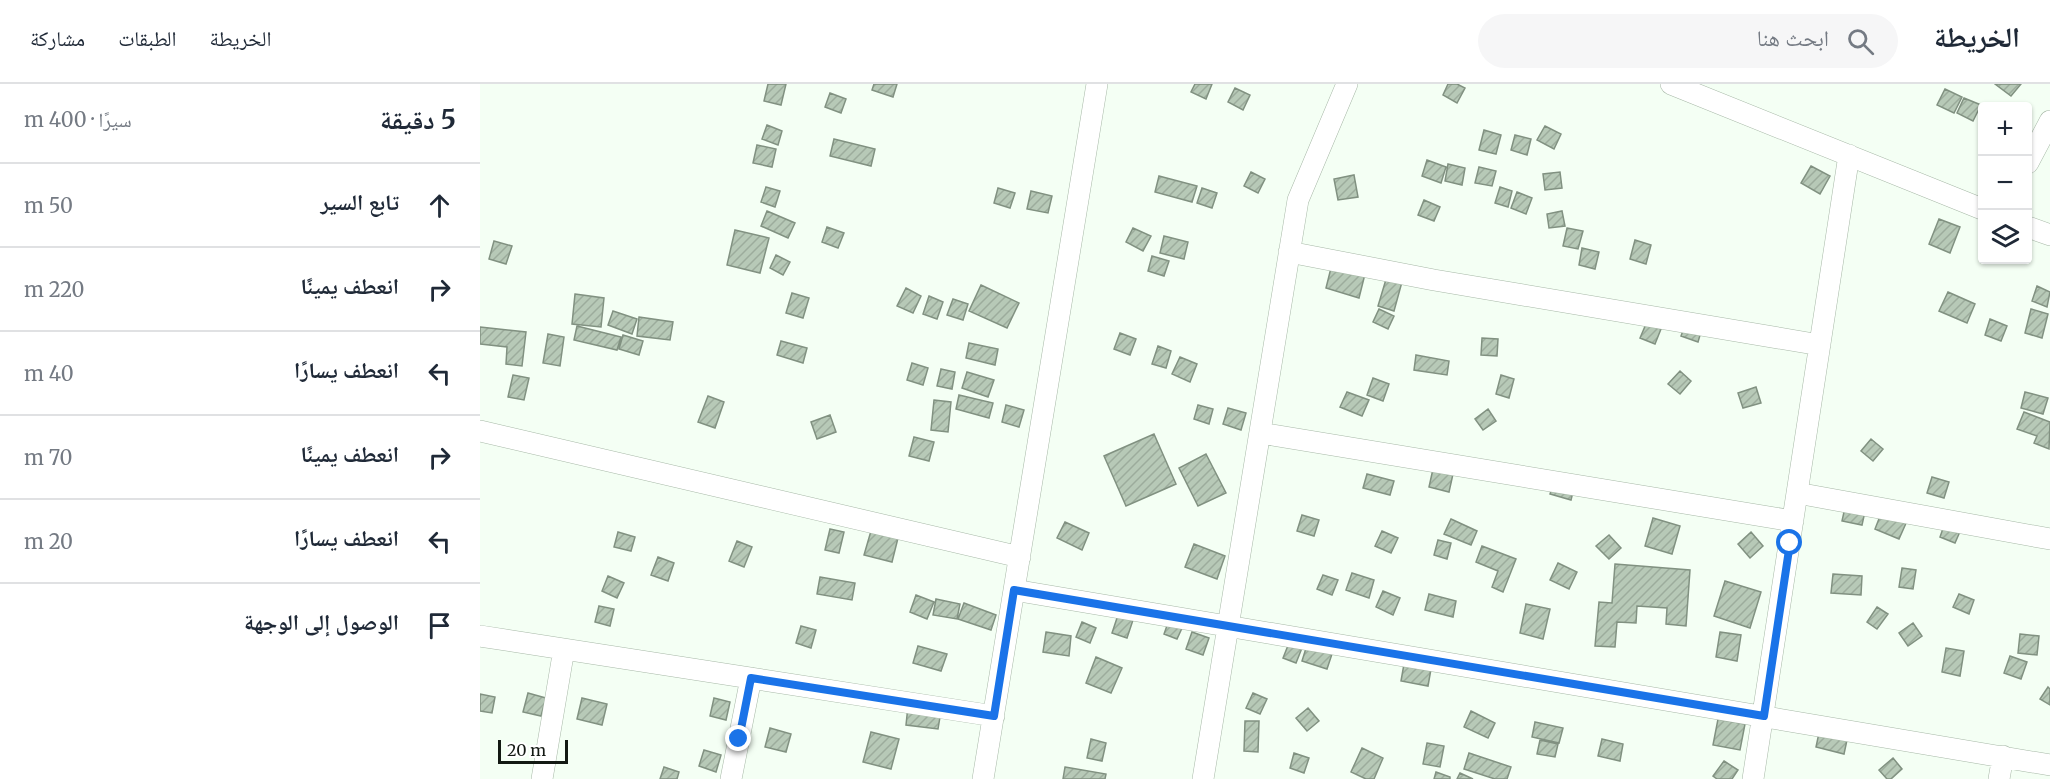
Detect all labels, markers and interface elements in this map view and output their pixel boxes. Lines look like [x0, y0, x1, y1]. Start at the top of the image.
search box [1478, 14, 1898, 68]
text: الخريطة [1934, 19, 2020, 55]
text: ابحث هنا [1757, 24, 1829, 52]
text: مشاركة [30, 25, 85, 52]
text: الطبقات [118, 25, 177, 52]
text: الخريطة [210, 25, 271, 52]
icon: search [1844, 25, 1877, 58]
map controls [1978, 102, 2032, 264]
button: + [1978, 102, 2032, 156]
text: 5 دقيقة [380, 103, 456, 136]
text: سيرًا · 400 m [24, 107, 132, 132]
button: − [1978, 156, 2032, 210]
text: تابع السير [320, 188, 399, 216]
icon: ahead [423, 189, 456, 222]
text: 50 m [24, 193, 73, 218]
button: layers [1978, 210, 2032, 264]
text: انعطف يمينًا [300, 272, 399, 300]
icon: right [423, 273, 456, 306]
text: 220 m [24, 277, 85, 302]
text: انعطف يسارًا [294, 356, 399, 384]
icon: left [423, 357, 456, 390]
text: 40 m [24, 361, 74, 386]
text: انعطف يمينًا [300, 440, 399, 468]
icon: right [423, 441, 456, 474]
text: 70 m [24, 445, 72, 470]
text: انعطف يسارًا [294, 524, 399, 552]
icon: left [423, 525, 456, 558]
text: 20 m [24, 529, 73, 554]
route start [1776, 529, 1802, 555]
text: الوصول إلى الوجهة [244, 608, 399, 636]
icon: arrive [423, 609, 456, 642]
route end [725, 725, 751, 751]
scale bar [498, 737, 568, 764]
text: 20 m [507, 740, 546, 760]

